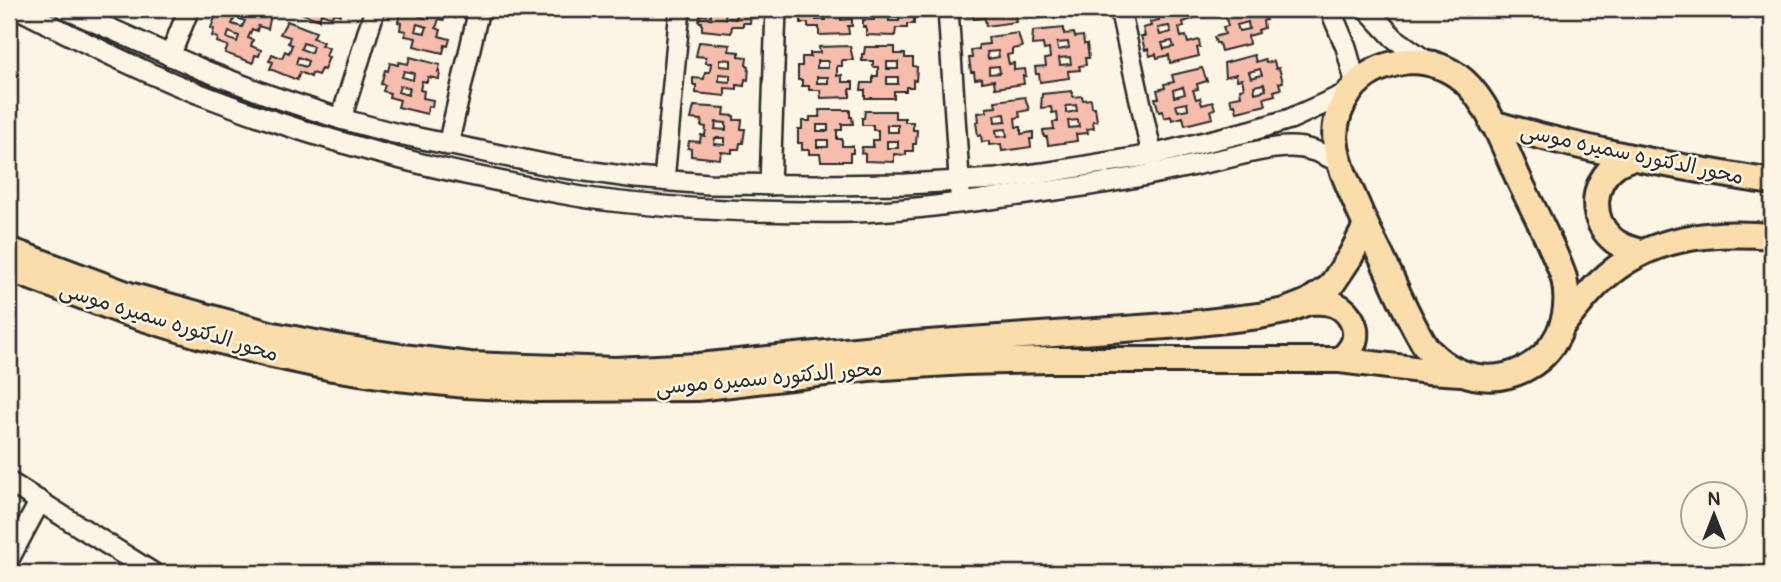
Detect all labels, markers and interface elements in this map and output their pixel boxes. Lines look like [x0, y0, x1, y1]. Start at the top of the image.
street label: محور الدكتوره سميره موسى [1518, 117, 1746, 191]
street label: محور الدكتوره سميره موسى [56, 276, 282, 368]
street label: محور الدكتوره سميره موسى [655, 355, 883, 401]
north arrow [1680, 480, 1750, 550]
text: N [1708, 487, 1721, 511]

